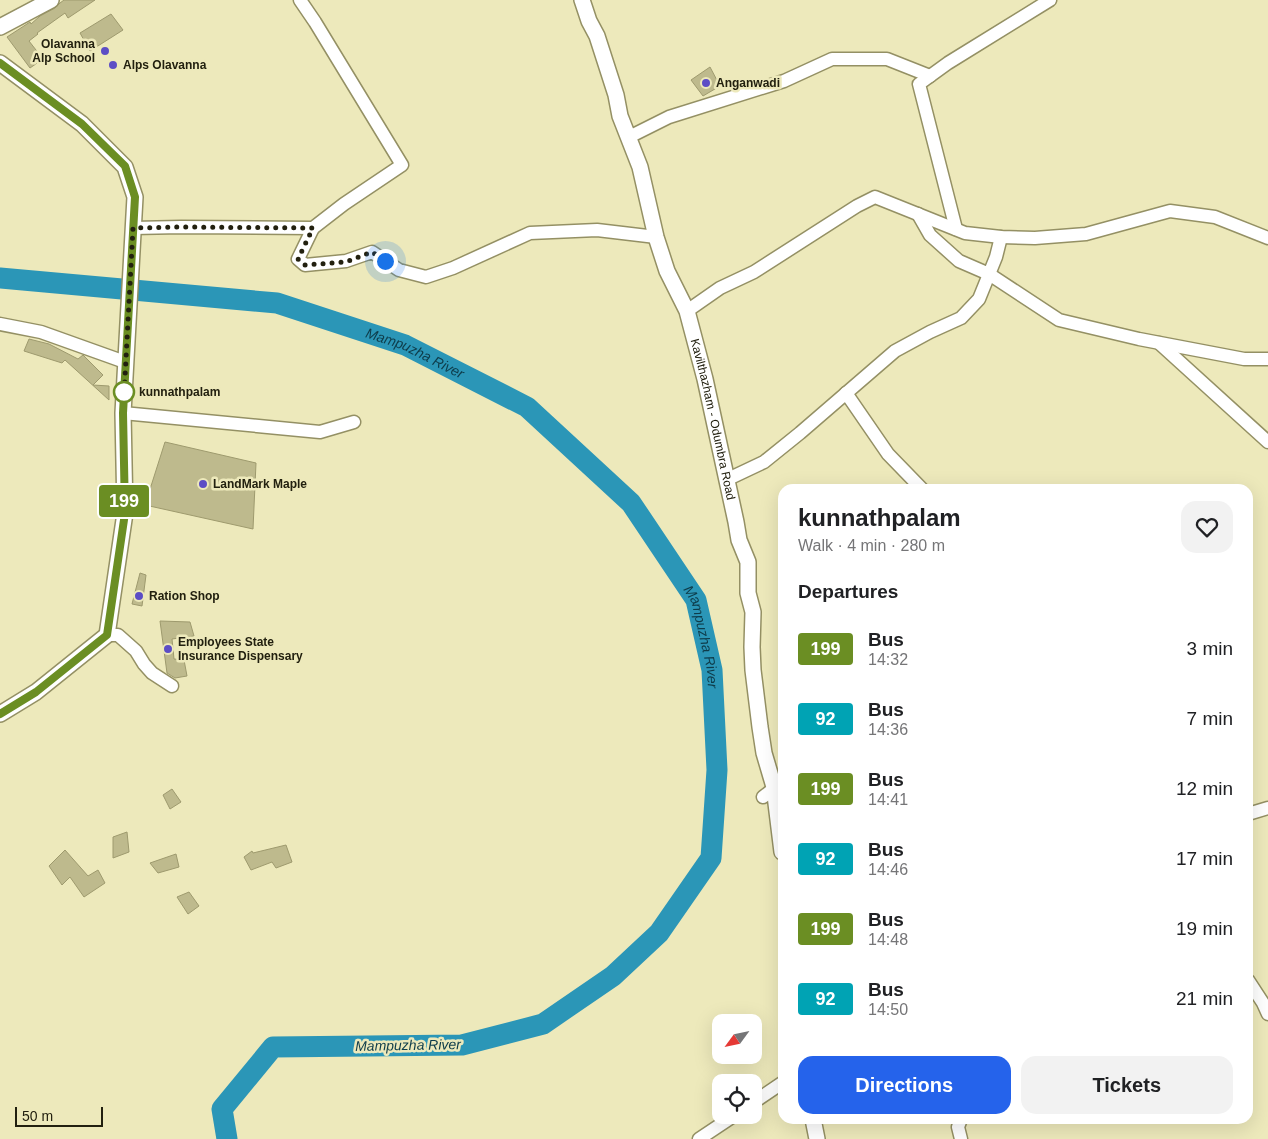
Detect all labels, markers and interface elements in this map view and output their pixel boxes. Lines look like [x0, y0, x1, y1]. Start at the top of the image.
place label: Olavanna Alp School [32, 37, 95, 65]
marker: Olavanna Alp School [99, 45, 111, 57]
place label: Alps Olavanna [123, 58, 207, 72]
marker: Alps Olavanna [107, 59, 119, 71]
place label: Anganwadi [716, 76, 780, 90]
marker: Anganwadi [700, 77, 712, 89]
your location [373, 249, 398, 274]
water label: Mampuzha River [364, 325, 468, 382]
street label: Kavilthazham - Odumbra Road [688, 337, 738, 501]
marker: kunnathpalam [113, 381, 135, 403]
place label: kunnathpalam [139, 385, 220, 399]
place label: LandMark Maple [213, 477, 307, 491]
marker: LandMark Maple [197, 478, 209, 490]
line badge: 199 [95, 485, 153, 517]
text: 199 [109, 491, 139, 511]
button: heart [1181, 501, 1233, 553]
text: kunnathpalam [798, 504, 961, 531]
text: Walk · 4 min · 280 m [798, 537, 945, 554]
text: Departures [798, 581, 898, 602]
water label: Mampuzha River [680, 582, 721, 690]
place label: Ration Shop [149, 589, 220, 603]
marker: Ration Shop [133, 590, 145, 602]
text: Bus [868, 629, 904, 650]
place label: Employees State Insurance Dispensary [178, 635, 303, 663]
text: 3 min [1187, 638, 1233, 659]
text: 199 [810, 639, 841, 659]
marker: Employees State Insurance Dispensary [162, 643, 174, 655]
text: 14:32 [868, 651, 908, 668]
text: Bus [868, 699, 904, 720]
text: 7 min [1187, 708, 1233, 729]
text: 92 [815, 709, 836, 729]
text: 14:36 [868, 721, 908, 738]
text: Bus [868, 769, 904, 790]
text: 12 min [1176, 778, 1233, 799]
text: 199 [810, 779, 841, 799]
text: 14:41 [868, 791, 908, 808]
text: Bus [868, 839, 904, 860]
text: 17 min [1176, 848, 1233, 869]
text: 92 [815, 849, 836, 869]
text: 14:46 [868, 861, 908, 878]
text: Bus [868, 909, 904, 930]
text: 19 min [1176, 918, 1233, 939]
text: 199 [810, 919, 841, 939]
text: 14:48 [868, 931, 908, 948]
text: Bus [868, 979, 904, 1000]
text: 21 min [1176, 988, 1233, 1009]
text: 92 [815, 989, 836, 1009]
text: 14:50 [868, 1001, 908, 1018]
north arrow [712, 1014, 762, 1064]
map controls [712, 1014, 762, 1124]
water label: Mampuzha River [355, 1036, 462, 1054]
button: Directions [798, 1056, 1011, 1114]
button: Tickets [1021, 1056, 1233, 1114]
button: locate [712, 1074, 762, 1124]
scale bar [15, 1104, 102, 1127]
text: 50 m [22, 1108, 53, 1124]

